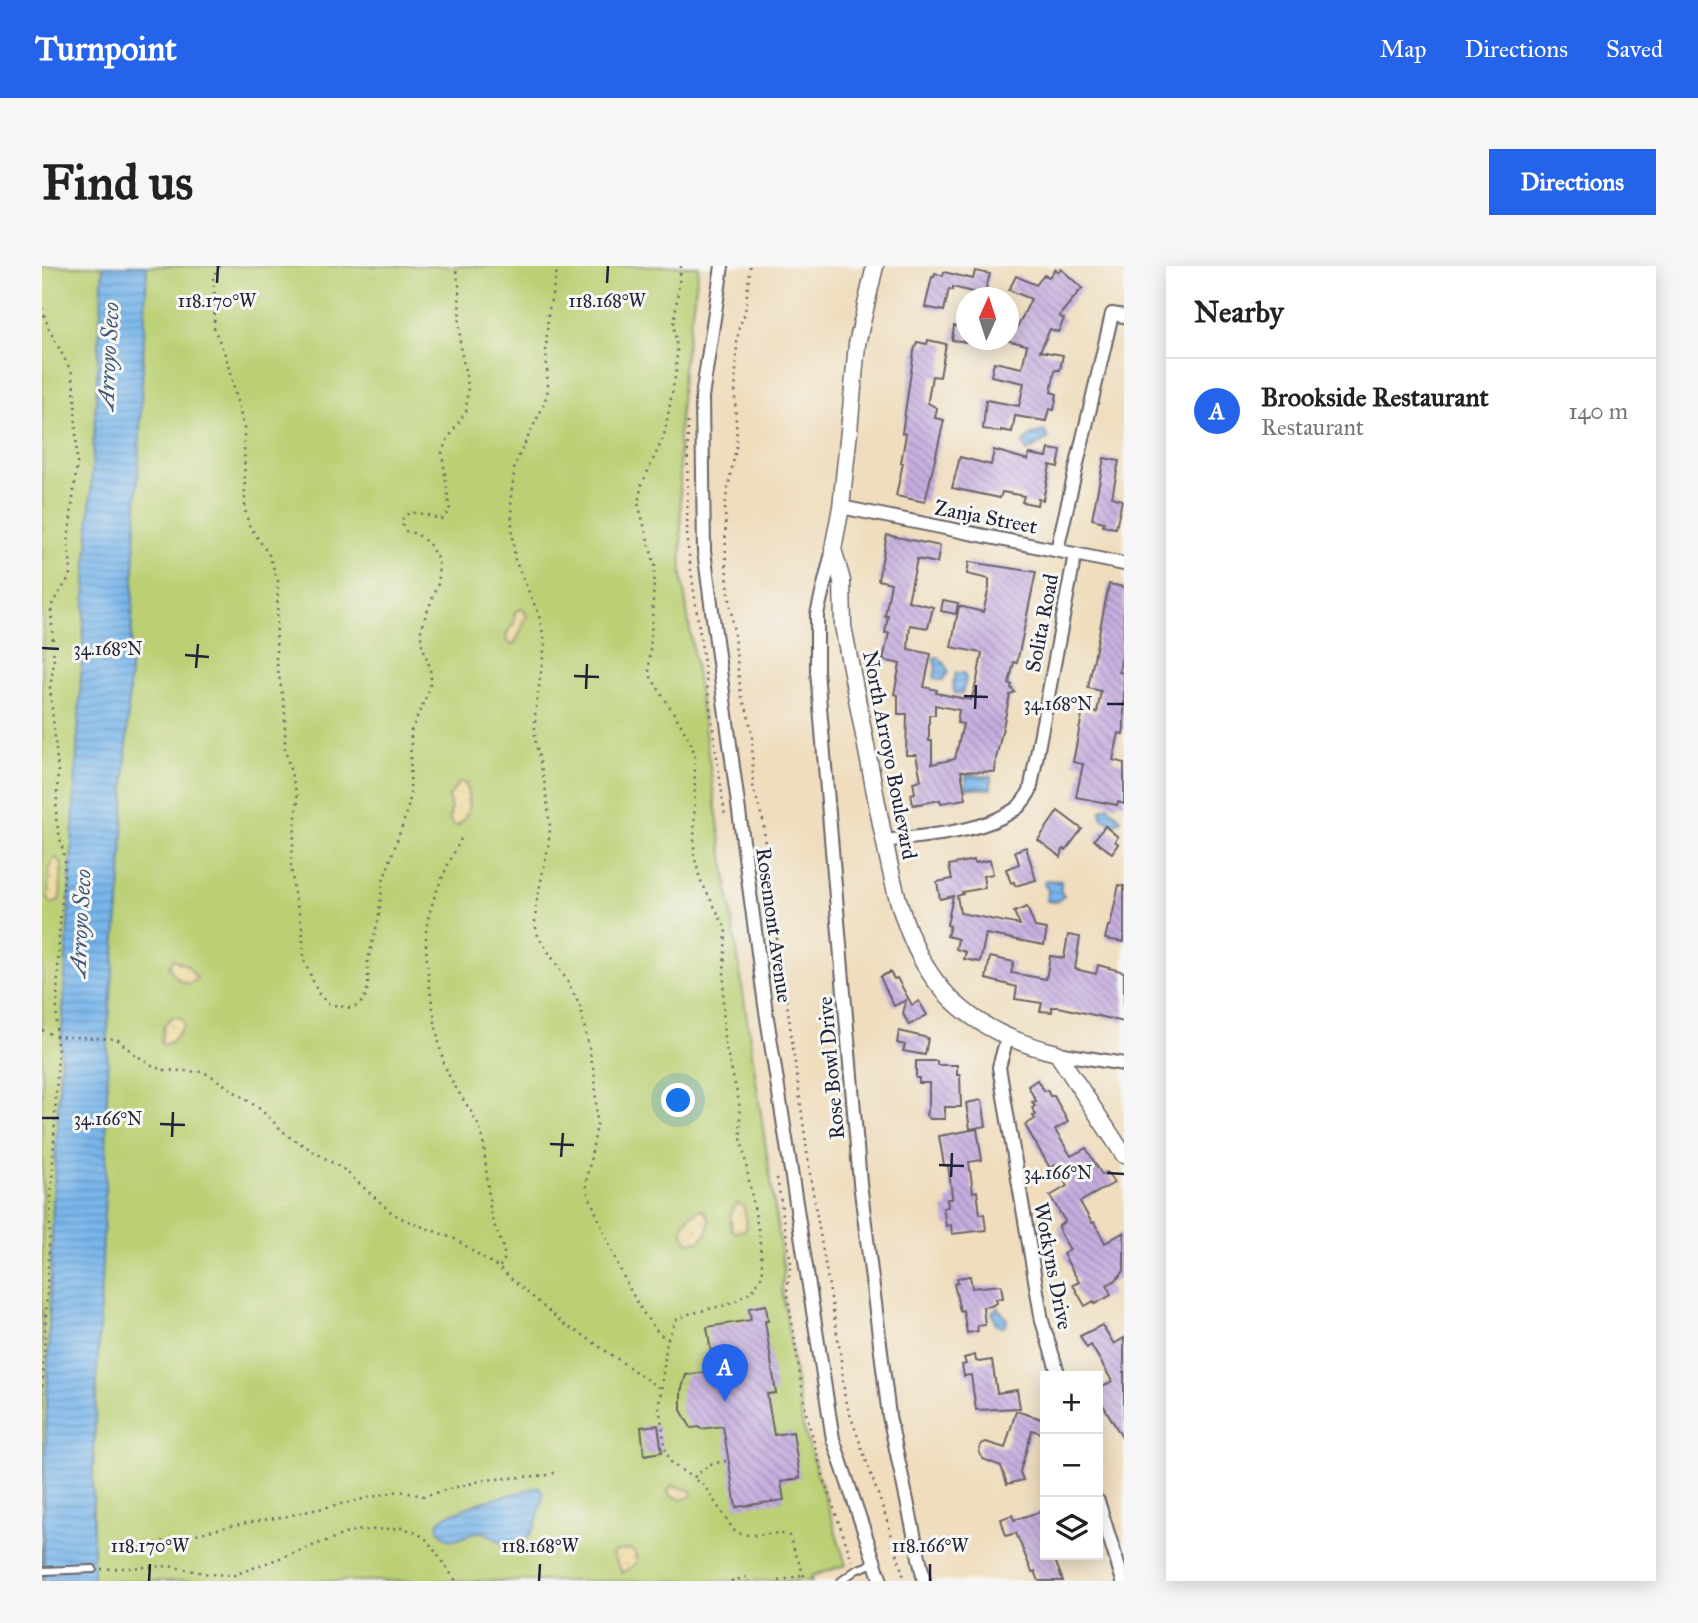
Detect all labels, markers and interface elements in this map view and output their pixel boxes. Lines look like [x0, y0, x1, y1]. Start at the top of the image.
text: Turnpoint [35, 29, 177, 69]
text: Map [1380, 34, 1427, 64]
text: Directions [1465, 34, 1568, 64]
text: Saved [1606, 34, 1663, 64]
button: Directions [1489, 149, 1656, 215]
text: Find us [42, 153, 193, 212]
north arrow [956, 287, 1019, 350]
text: 118.170°W [178, 290, 257, 312]
text: 118.168°W [569, 290, 646, 312]
text: Nearby [1194, 294, 1284, 330]
water label: Arroyo Seco [91, 301, 125, 413]
text: Brookside Restaurant [1261, 381, 1489, 413]
text: A [1209, 397, 1225, 425]
text: 140 m [1568, 397, 1628, 425]
text: Restaurant [1261, 413, 1364, 441]
street label: Zanja Street [932, 494, 1040, 540]
street label: Solita Road [1020, 571, 1064, 674]
text: 34.168°N [73, 638, 143, 660]
street label: North Arroyo Boulevard [857, 648, 923, 862]
text: 34.168°N [1023, 693, 1093, 715]
street label: Rosemont Avenue [750, 846, 798, 1004]
water label: Arroyo Seco [63, 868, 97, 980]
street label: Rose Bowl Drive [812, 995, 850, 1140]
your location [661, 1083, 695, 1117]
text: 34.166°N [74, 1108, 142, 1130]
text: 34.166°N [1024, 1162, 1092, 1184]
street label: Wotkyns Drive [1028, 1200, 1078, 1332]
pin: A [702, 1344, 748, 1402]
map controls [1040, 1371, 1103, 1560]
button: + [1040, 1371, 1103, 1434]
button: − [1040, 1434, 1103, 1497]
button: layers [1040, 1497, 1103, 1560]
text: 118.170°W [111, 1535, 190, 1557]
text: 118.168°W [502, 1535, 579, 1557]
text: 118.166°W [892, 1535, 969, 1557]

